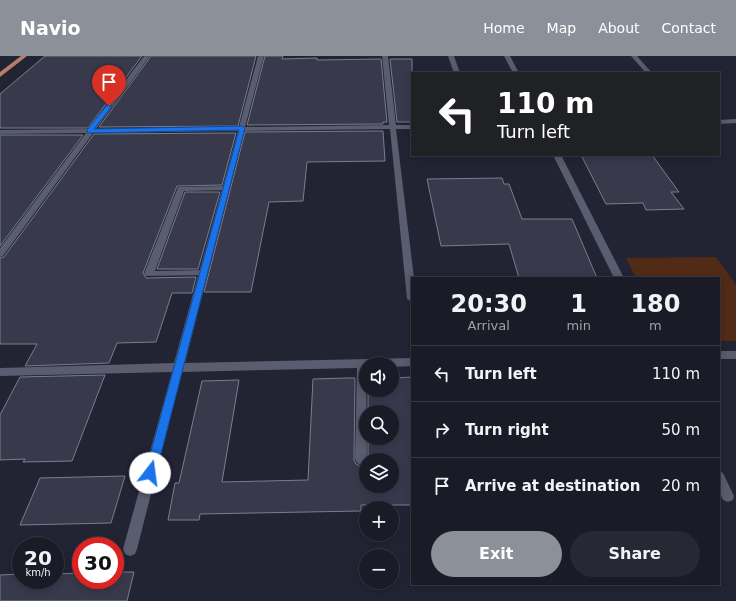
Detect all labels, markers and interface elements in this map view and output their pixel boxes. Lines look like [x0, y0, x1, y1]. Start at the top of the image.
text: Navio [20, 17, 81, 39]
text: Home [483, 20, 525, 36]
text: Map [547, 20, 576, 36]
text: About [598, 20, 640, 36]
text: Contact [662, 20, 716, 36]
pin [92, 65, 126, 106]
icon: arrive [98, 71, 120, 93]
text: 110 m [497, 87, 594, 120]
icon: left [431, 88, 483, 140]
text: Turn left [497, 121, 570, 142]
text: 20:30 [450, 290, 527, 318]
text: 1 [570, 290, 587, 318]
text: 180 [630, 290, 680, 318]
text: Arrival [468, 318, 510, 333]
text: min [566, 318, 591, 333]
text: m [649, 318, 662, 333]
map controls [359, 357, 399, 589]
button: sound [359, 357, 399, 397]
icon: left [431, 363, 453, 385]
text: Turn left [465, 365, 537, 383]
text: 110 m [652, 365, 700, 383]
button: search [359, 405, 399, 445]
icon: right [431, 419, 453, 441]
text: Turn right [465, 421, 549, 439]
text: 50 m [662, 421, 700, 439]
position arrow [129, 452, 171, 494]
button: layers [359, 453, 399, 493]
icon: arrive [431, 475, 453, 497]
text: Arrive at destination [465, 477, 640, 495]
text: 20 m [662, 477, 700, 495]
button: + [359, 501, 399, 541]
button: Exit [431, 531, 562, 577]
button: Share [570, 531, 700, 577]
speed limit sign: 30 [72, 537, 124, 589]
text: 20 [24, 546, 52, 570]
button: − [359, 549, 399, 589]
text: km/h [25, 567, 51, 578]

